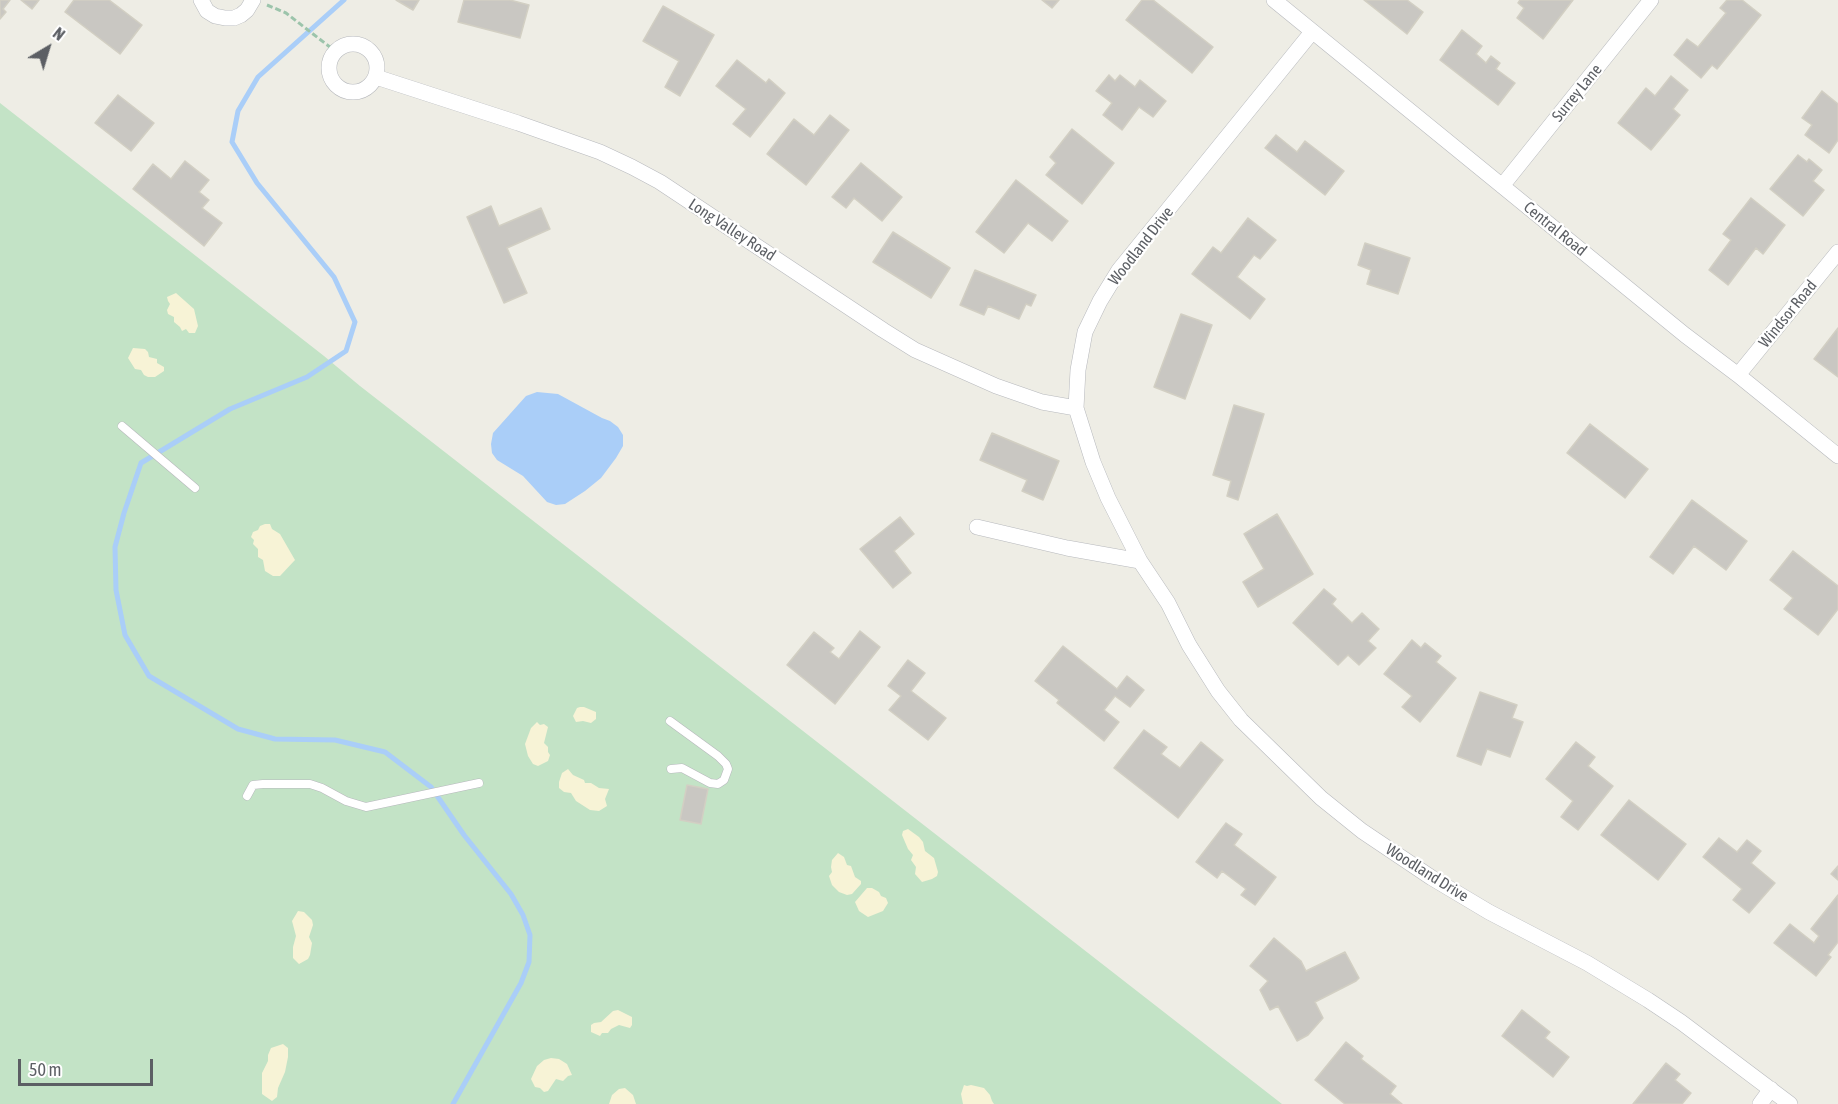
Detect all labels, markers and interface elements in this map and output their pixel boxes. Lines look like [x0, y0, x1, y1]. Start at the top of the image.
north arrow [18, 18, 78, 78]
text: N [50, 24, 68, 44]
street label: Surrey Lane [1548, 60, 1606, 126]
street label: Long Valley Road [685, 195, 779, 265]
street label: Central Road [1520, 198, 1590, 260]
street label: Woodland Drive [1104, 203, 1178, 289]
street label: Windsor Road [1755, 276, 1821, 352]
street label: Woodland Drive [1382, 840, 1472, 906]
scale bar [21, 1047, 156, 1085]
text: 50 m [29, 1059, 61, 1080]

